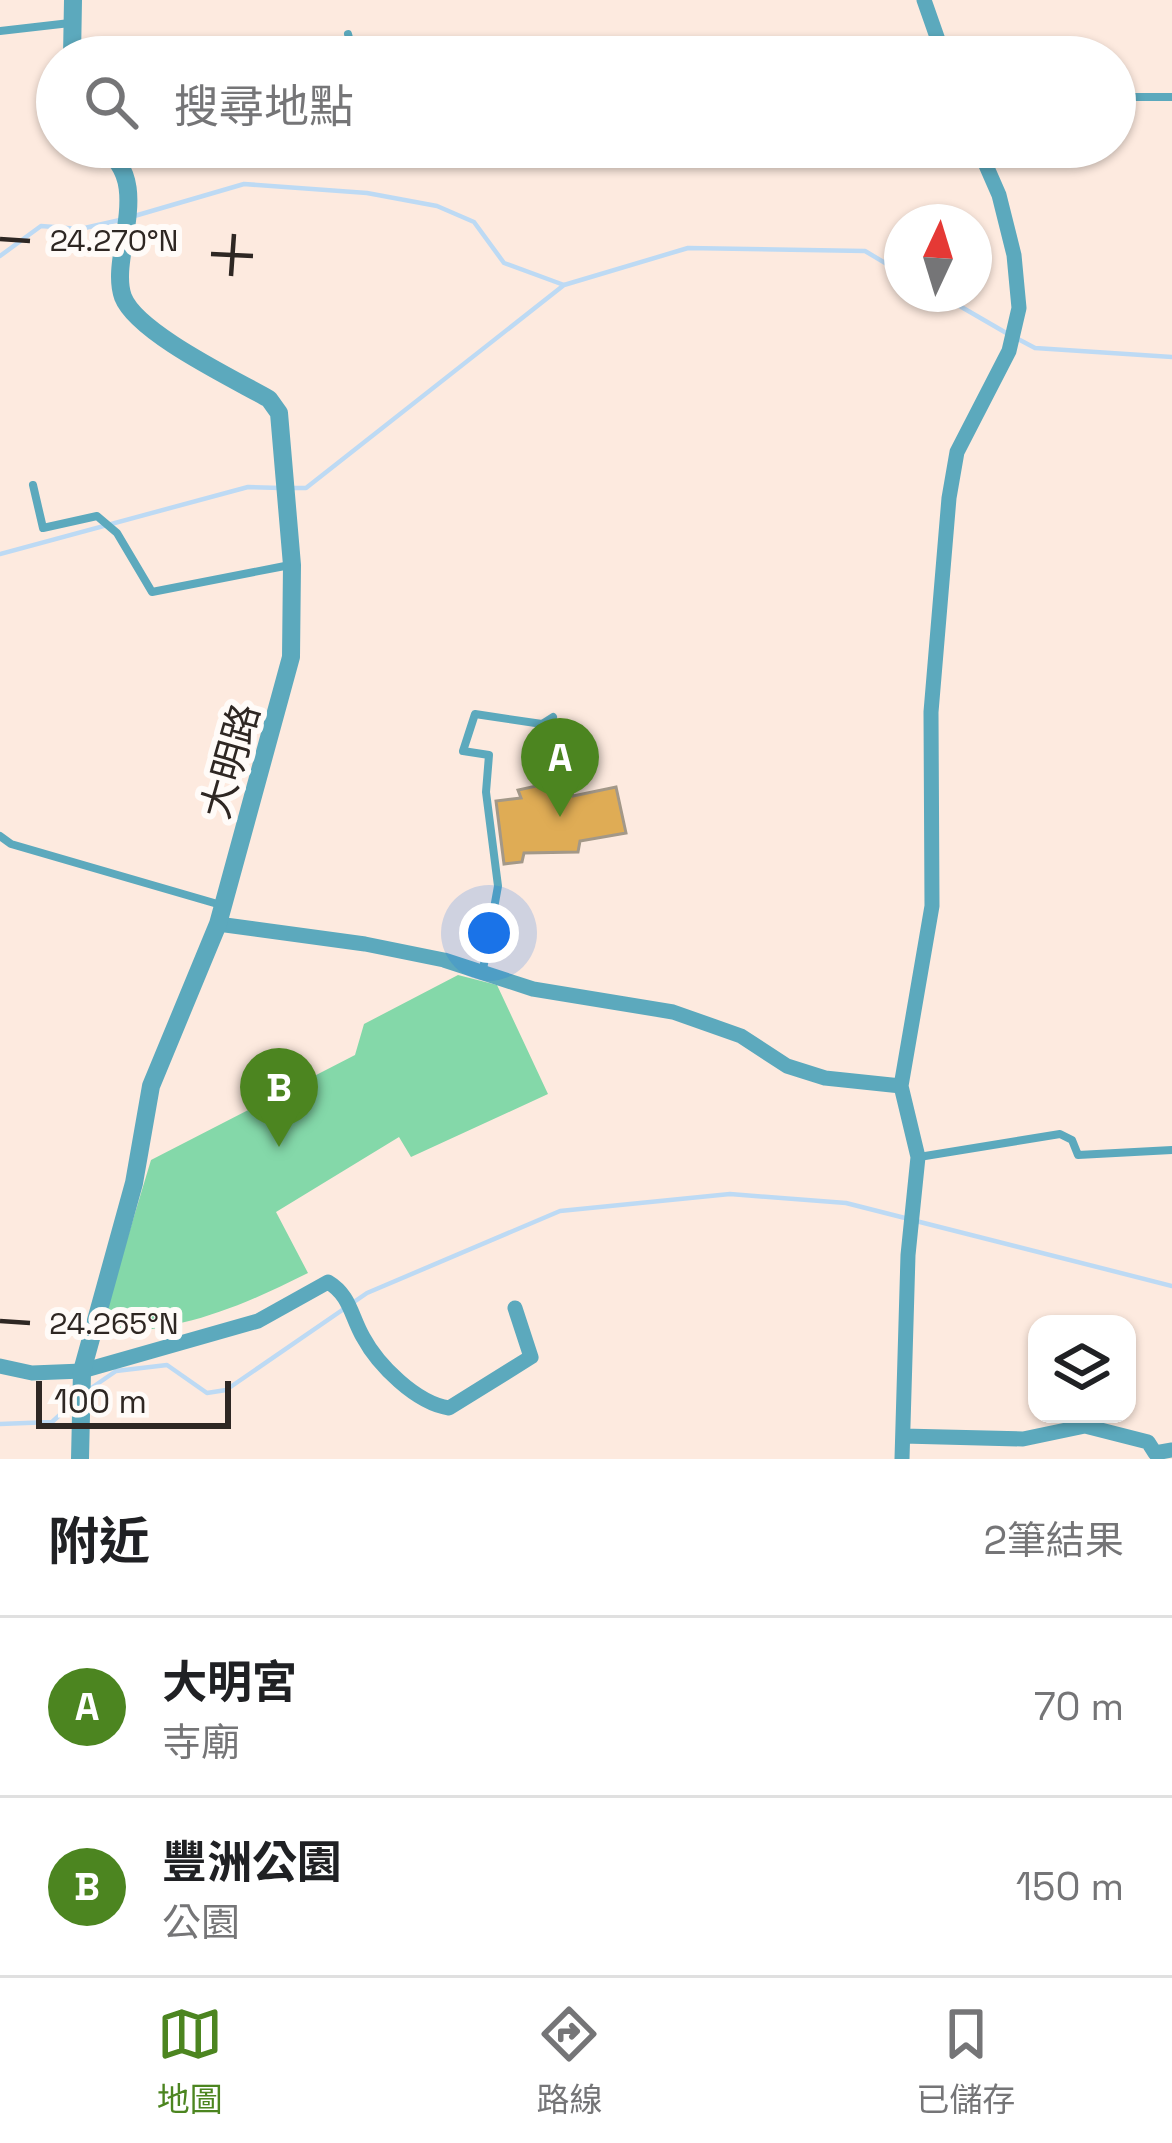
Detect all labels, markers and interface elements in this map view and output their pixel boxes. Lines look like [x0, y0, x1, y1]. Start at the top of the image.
search box [36, 36, 1136, 168]
icon: search [78, 69, 144, 135]
text: 搜尋地點 [174, 78, 354, 135]
north arrow [884, 204, 992, 312]
text: 24.270°N [50, 221, 178, 260]
street label: 大明路 [191, 698, 270, 824]
pin: A [521, 718, 599, 817]
your location [459, 903, 519, 963]
pin: B [240, 1048, 318, 1147]
text: 24.265°N [49, 1304, 179, 1343]
map controls [1028, 1315, 1136, 1423]
button: layers [1028, 1315, 1136, 1423]
scale bar [36, 1375, 231, 1428]
text: 100 m [54, 1381, 147, 1423]
text: 附近 [48, 1509, 150, 1574]
text: 2筆結果 [983, 1516, 1124, 1565]
text: 大明宮 [162, 1654, 297, 1711]
text: A [75, 1682, 99, 1731]
text: 70 m [1034, 1682, 1124, 1731]
text: 寺廟 [162, 1718, 240, 1767]
text: 豐洲公園 [162, 1834, 342, 1891]
text: B [74, 1862, 100, 1911]
text: 150 m [1016, 1862, 1124, 1911]
text: 公園 [162, 1898, 240, 1947]
tab: 地圖 [157, 2001, 223, 2121]
tab: 路線 [536, 2001, 602, 2121]
tab: 已儲存 [916, 2001, 1015, 2121]

